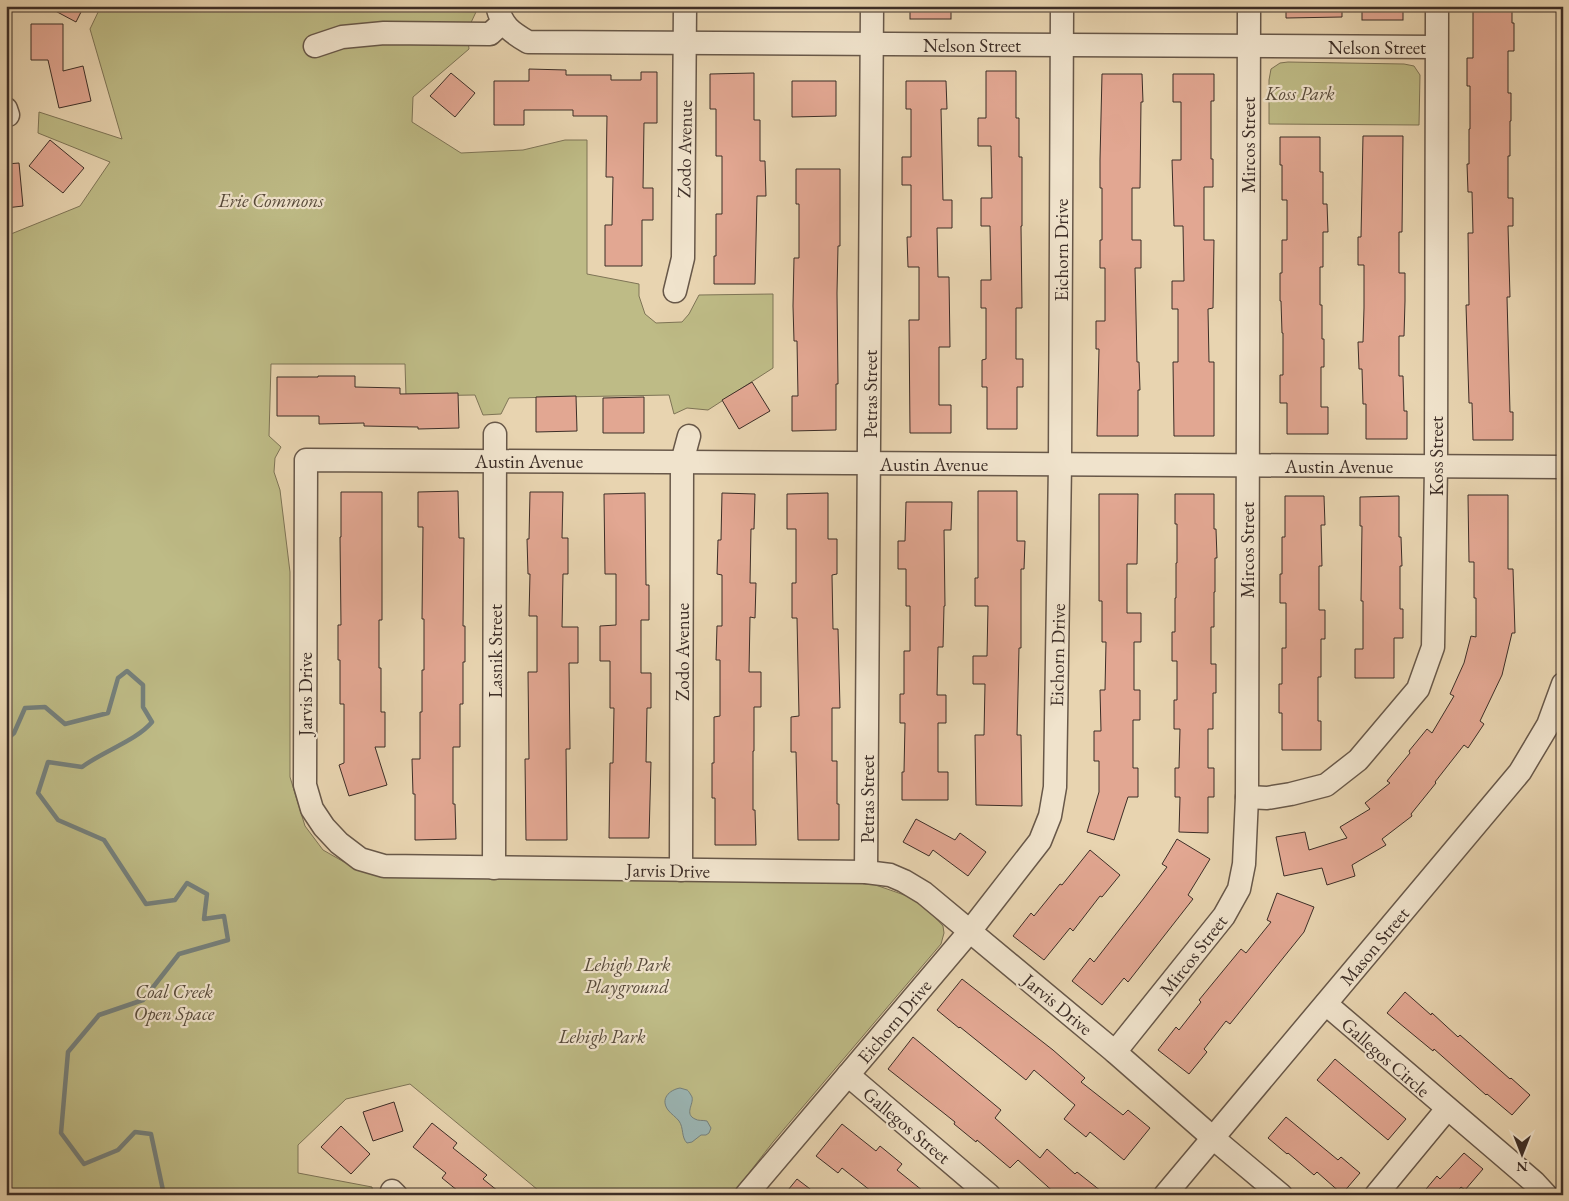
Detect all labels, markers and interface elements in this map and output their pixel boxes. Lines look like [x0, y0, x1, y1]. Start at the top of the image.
street label: Nelson Street [923, 33, 1021, 58]
street label: Nelson Street [1328, 35, 1426, 60]
park label: Koss Park [1264, 81, 1335, 106]
street label: Mircos Street [1236, 97, 1261, 193]
street label: Zodo Avenue [671, 100, 698, 198]
park label: Erie Commons [218, 188, 324, 213]
street label: Eichorn Drive [1049, 198, 1074, 302]
street label: Petras Street [858, 350, 883, 438]
street label: Koss Street [1424, 416, 1449, 496]
street label: Austin Avenue [474, 449, 583, 474]
street label: Austin Avenue [879, 452, 988, 477]
street label: Austin Avenue [1284, 454, 1393, 479]
street label: Mircos Street [1235, 502, 1260, 598]
street label: Zodo Avenue [670, 603, 695, 701]
street label: Eichorn Drive [1044, 603, 1071, 707]
street label: Lasnik Street [483, 604, 508, 698]
street label: Jarvis Drive [293, 652, 318, 738]
street label: Petras Street [855, 755, 880, 843]
street label: Jarvis Drive [624, 857, 710, 884]
street label: Mason Street [1334, 902, 1415, 991]
street label: Mircos Street [1154, 910, 1233, 1001]
park label: Lehigh Park Playground [582, 952, 671, 999]
street label: Jarvis Drive [1016, 967, 1098, 1041]
street label: Eichorn Drive [852, 974, 937, 1069]
park label: Coal Creek Open Space [134, 979, 215, 1026]
street label: Gallegos Circle [1336, 1012, 1435, 1103]
park label: Lehigh Park [557, 1024, 646, 1049]
street label: Gallegos Street [858, 1081, 956, 1169]
north arrow [1496, 1128, 1546, 1178]
text: N [1516, 1158, 1528, 1176]

